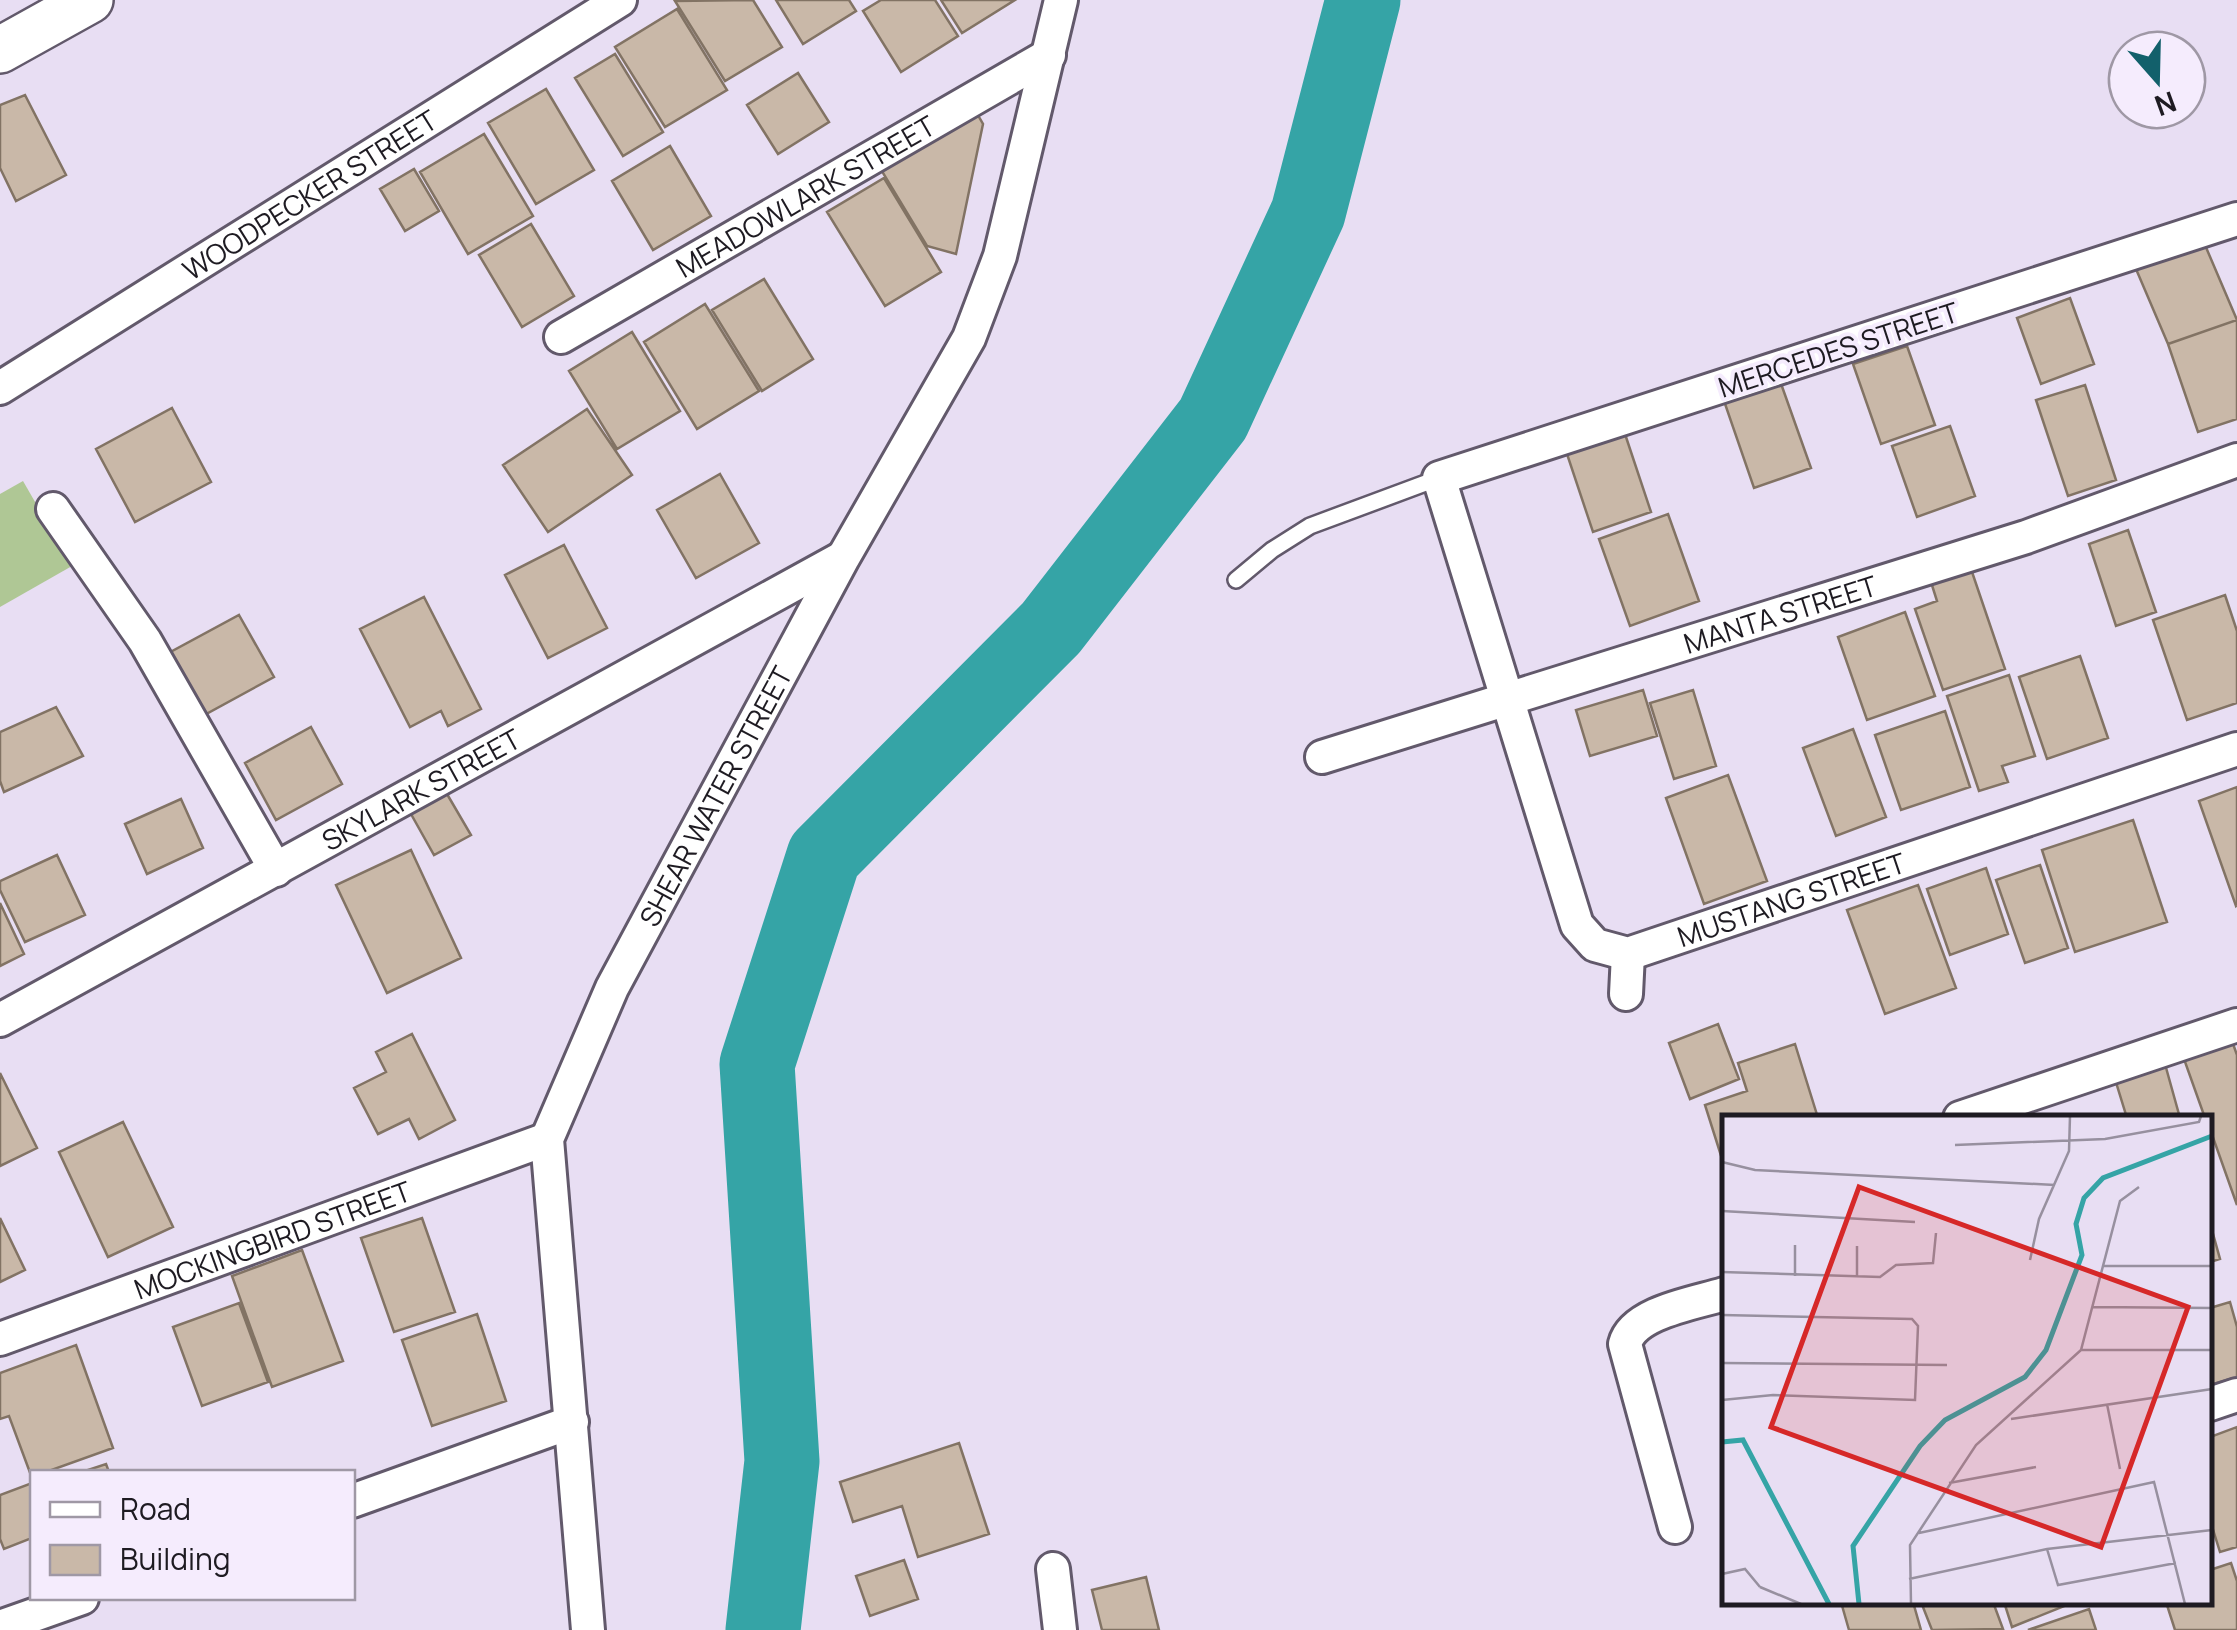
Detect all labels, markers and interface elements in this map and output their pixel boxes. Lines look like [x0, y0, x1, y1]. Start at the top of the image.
north arrow [2107, 30, 2207, 130]
text: N [2150, 83, 2182, 126]
street label: WOODPECKER STREET [175, 100, 444, 288]
street label: MEADOWLARK STREET [669, 106, 942, 286]
street label: MERCEDES STREET [1713, 292, 1963, 406]
street label: MANTA STREET [1679, 566, 1882, 662]
street label: SHEAR WATER STREET [630, 659, 801, 933]
street label: SKYLARK STREET [315, 719, 527, 859]
street label: MUSTANG STREET [1672, 843, 1910, 955]
inset map [1722, 1115, 2212, 1605]
street label: MOCKINGBIRD STREET [129, 1171, 416, 1307]
legend [30, 1470, 355, 1600]
text: Road [120, 1488, 191, 1529]
text: Building [120, 1538, 231, 1579]

